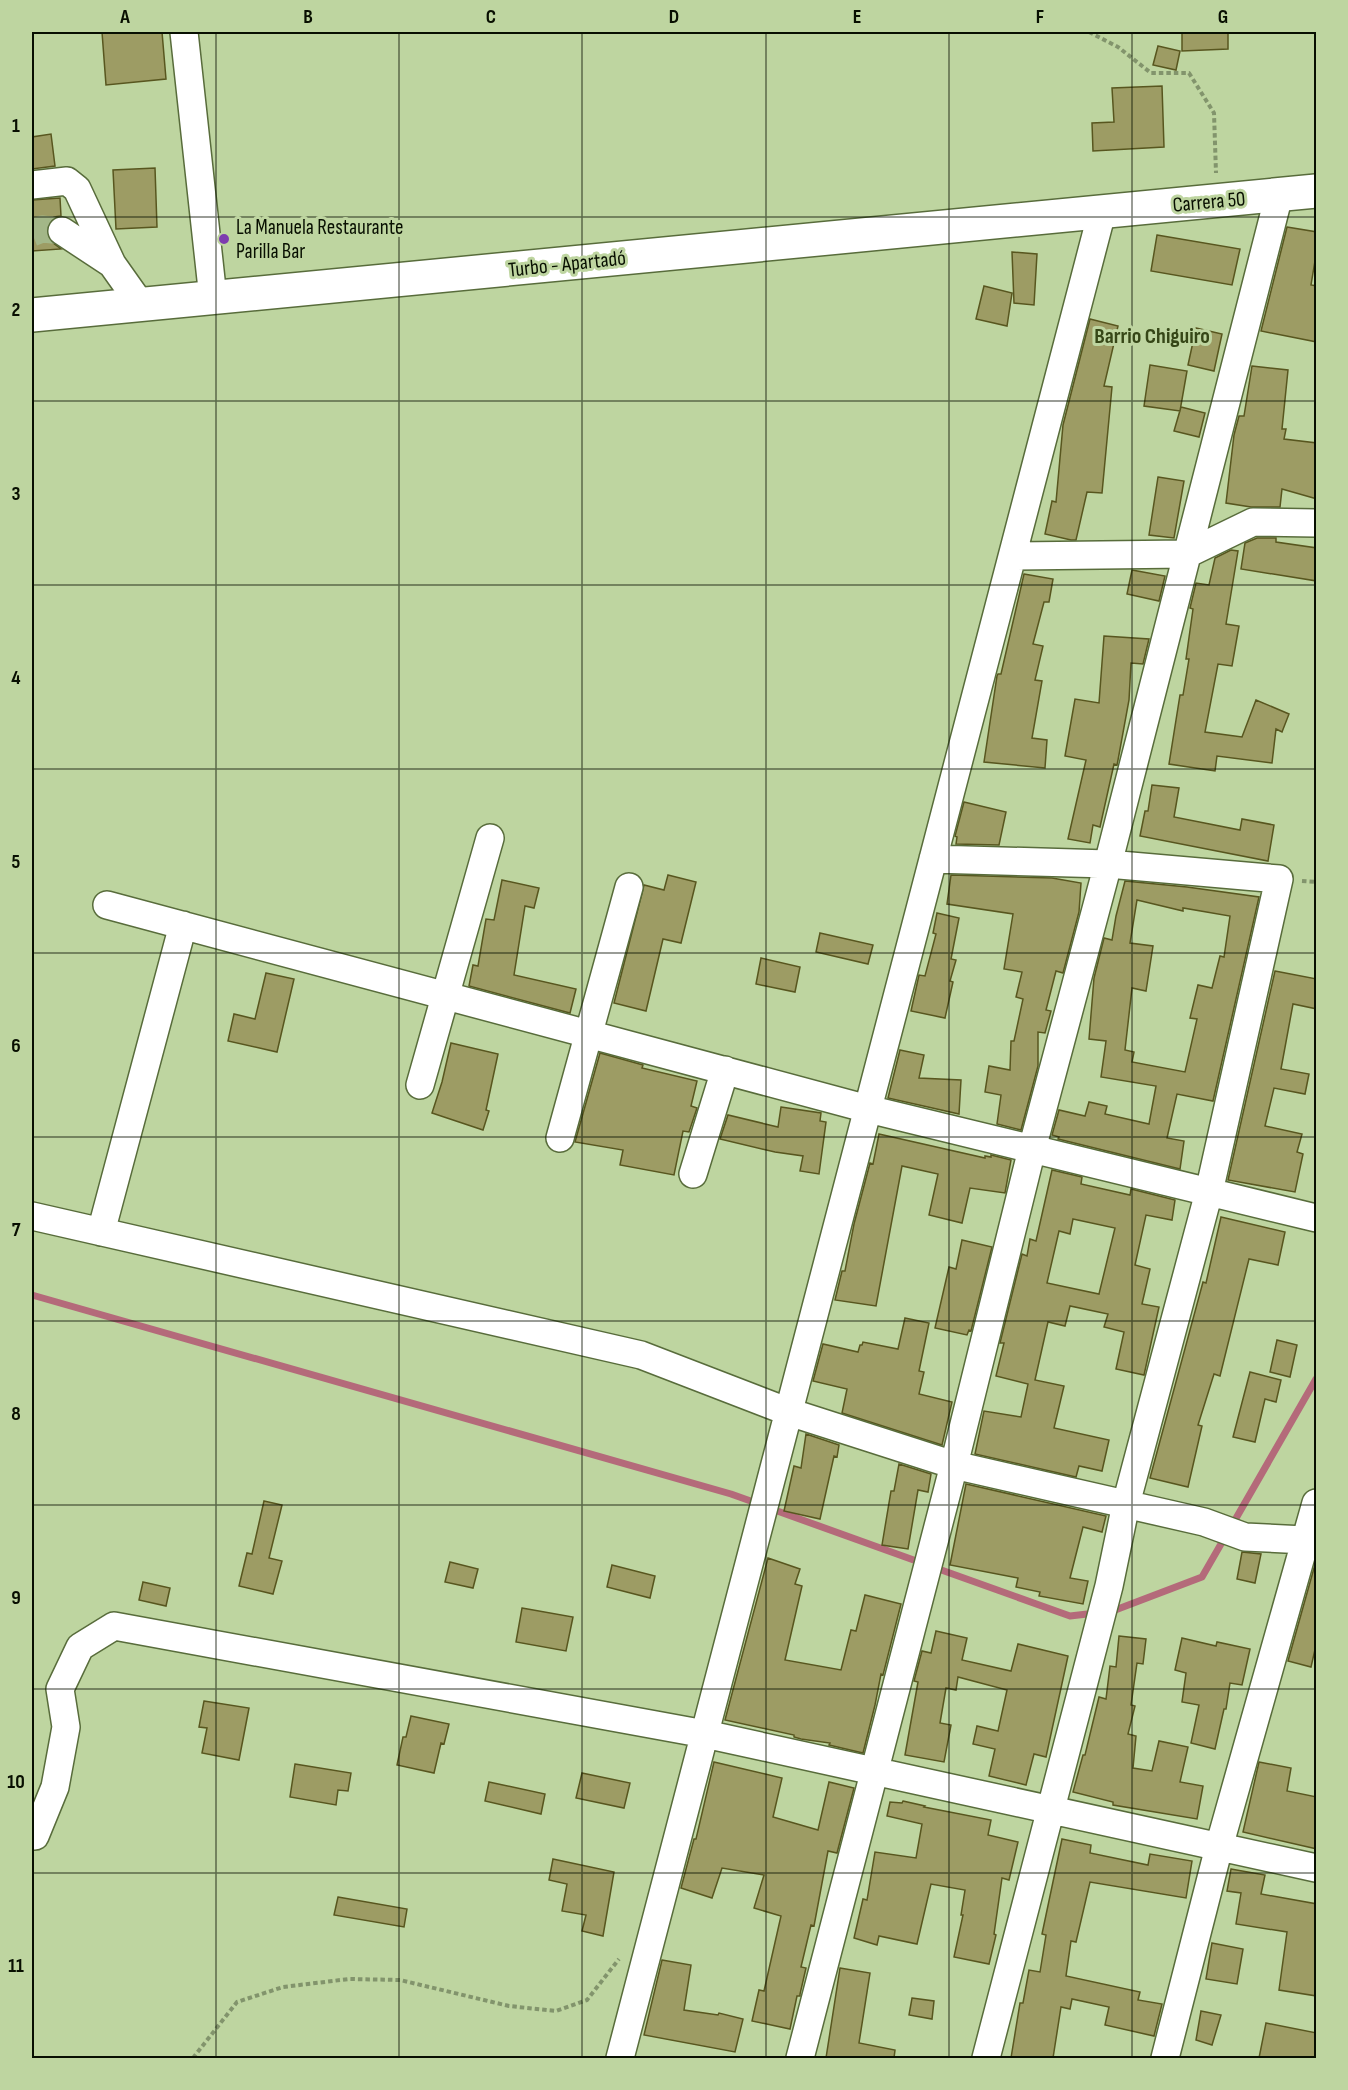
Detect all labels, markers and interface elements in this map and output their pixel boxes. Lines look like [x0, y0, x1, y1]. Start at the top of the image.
text: A [119, 5, 130, 29]
text: B [303, 5, 313, 29]
text: C [486, 5, 496, 29]
text: D [669, 5, 679, 29]
text: E [853, 5, 861, 29]
text: F [1036, 5, 1044, 29]
text: G [1218, 5, 1228, 29]
text: 1 [12, 114, 20, 138]
street label: Carrera 50 [1172, 186, 1246, 218]
place label: La Manuela Restaurante Parilla Bar [236, 215, 403, 264]
marker: La Manuela Restaurante Parilla Bar [217, 232, 231, 246]
street label: Turbo - Apartadó [507, 245, 627, 283]
text: 2 [12, 298, 20, 322]
district label: Barrio Chiguiro [1094, 323, 1210, 350]
text: 3 [12, 482, 21, 506]
text: 4 [11, 666, 21, 690]
text: 5 [12, 850, 21, 874]
text: 6 [11, 1034, 21, 1058]
text: 7 [12, 1218, 21, 1242]
text: 8 [11, 1402, 21, 1426]
text: 9 [11, 1586, 21, 1610]
text: 10 [7, 1770, 25, 1794]
text: 11 [8, 1954, 24, 1978]

